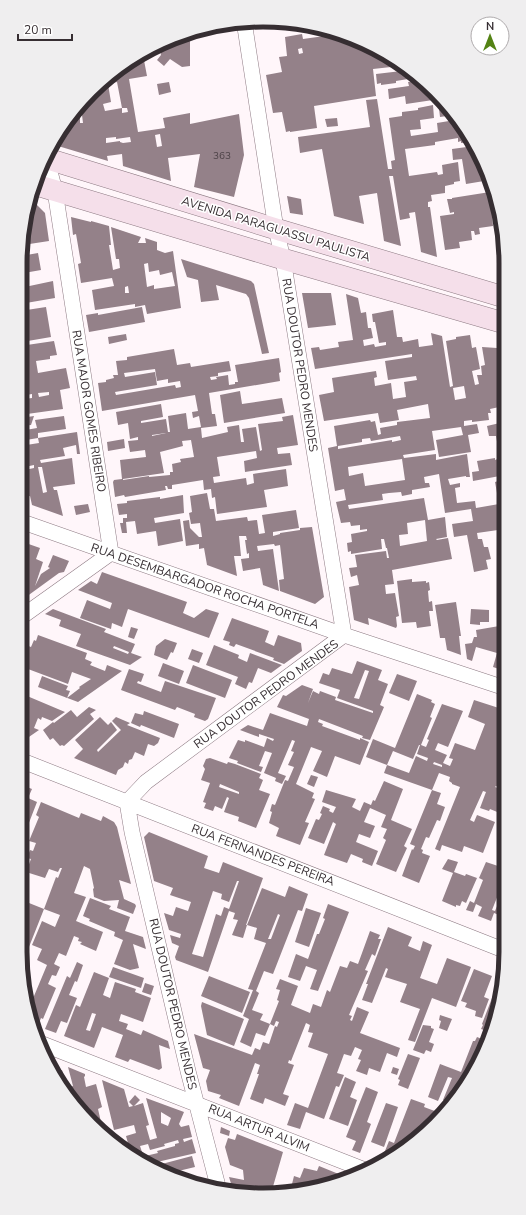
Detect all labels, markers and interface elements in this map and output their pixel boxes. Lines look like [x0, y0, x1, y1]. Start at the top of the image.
scale bar [18, 16, 72, 42]
north arrow [470, 16, 510, 56]
text: N [486, 19, 494, 34]
text: 20 m [24, 22, 52, 38]
house number: 363 [213, 149, 231, 163]
street label: AVENIDA PARAGUASSU PAULISTA [180, 193, 373, 265]
street label: RUA DOUTOR PEDRO MENDES [278, 277, 322, 453]
street label: RUA MAJOR GOMES RIBEIRO [68, 329, 110, 493]
street label: RUA DESEMBARGADOR ROCHA PORTELA [89, 539, 321, 633]
street label: RUA DOUTOR PEDRO MENDES [190, 636, 342, 752]
street label: RUA FERNANDES PEREIRA [189, 820, 337, 890]
street label: RUA DOUTOR PEDRO MENDES [145, 917, 201, 1091]
street label: RUA ARTUR ALVIM [206, 1100, 312, 1156]

